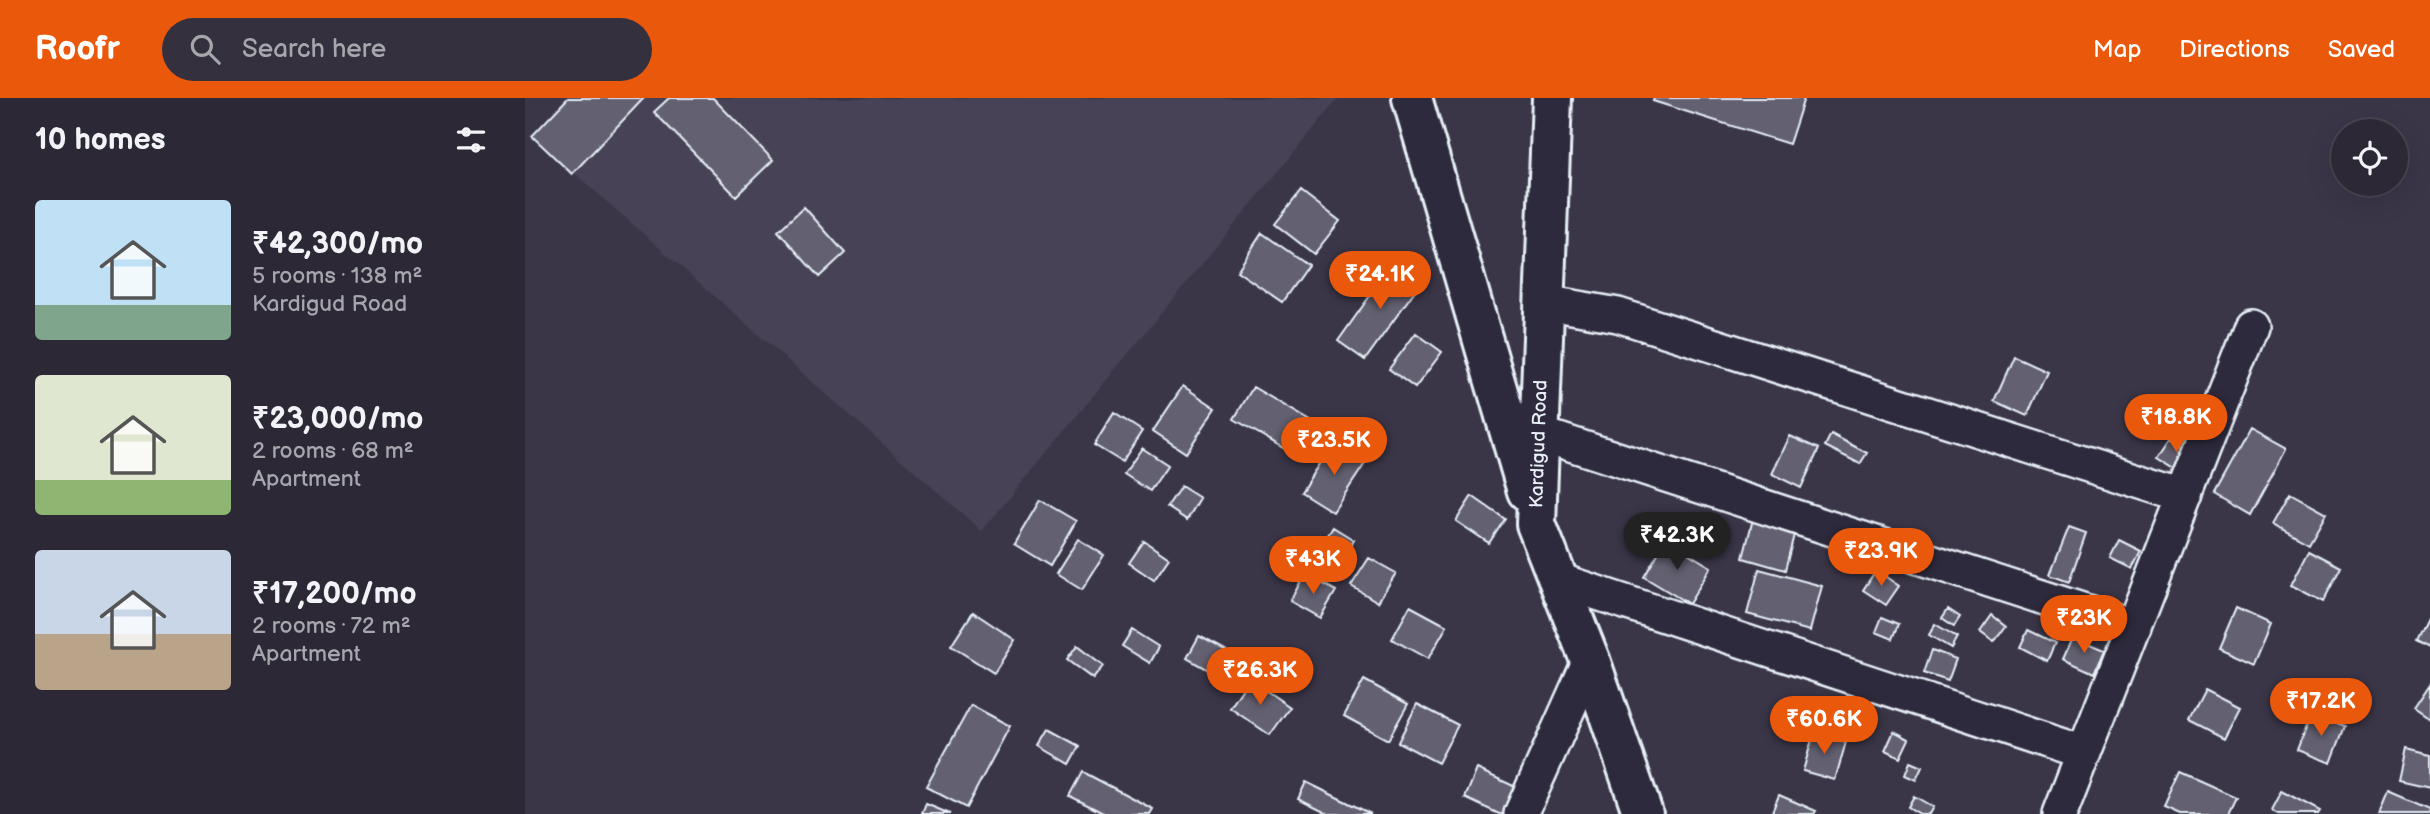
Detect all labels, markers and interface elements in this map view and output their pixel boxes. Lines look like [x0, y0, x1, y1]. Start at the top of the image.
search box [162, 18, 652, 81]
text: Roofr [35, 29, 120, 69]
icon: search [186, 30, 224, 68]
text: Search here [242, 34, 386, 65]
text: Map [2093, 35, 2141, 64]
text: Directions [2179, 35, 2290, 64]
text: Saved [2328, 35, 2395, 64]
map controls [2331, 119, 2408, 196]
button: locate [2331, 119, 2408, 196]
icon: filters [452, 121, 490, 159]
text: 10 homes [35, 122, 166, 158]
text: ₹42,300/mo [252, 226, 423, 262]
icon: home [91, 228, 175, 312]
pin: ₹24.1K [1323, 252, 1437, 311]
text: ₹24.1K [1345, 260, 1415, 288]
text: 5 rooms · 138 m² [252, 262, 422, 290]
text: Kardigud Road [252, 290, 407, 318]
street label: Kardigud Road [1525, 380, 1553, 508]
pin: ₹18.8K [2119, 394, 2233, 454]
text: ₹23,000/mo [252, 401, 423, 437]
icon: home [91, 403, 175, 487]
text: ₹18.8K [2140, 403, 2212, 431]
pin: ₹23.5K [1277, 418, 1391, 477]
text: ₹23.5K [1297, 426, 1371, 454]
text: 2 rooms · 68 m² [252, 437, 414, 465]
text: Apartment [252, 465, 361, 493]
pin: ₹42.3K [1620, 512, 1734, 572]
text: ₹42.3K [1640, 521, 1714, 549]
pin: ₹23.9K [1824, 528, 1938, 588]
pin: ₹43K [1272, 536, 1354, 596]
text: ₹23.9K [1844, 537, 1918, 565]
text: ₹43K [1285, 545, 1341, 573]
text: ₹17,200/mo [252, 576, 417, 612]
icon: home [91, 578, 175, 662]
pin: ₹23K [2043, 596, 2125, 655]
text: ₹23K [2056, 604, 2112, 632]
text: 2 rooms · 72 m² [252, 612, 411, 640]
text: Apartment [252, 640, 361, 668]
pin: ₹26.3K [1203, 648, 1317, 707]
text: ₹26.3K [1222, 656, 1298, 684]
pin: ₹17.2K [2264, 678, 2378, 738]
text: ₹17.2K [2286, 687, 2356, 715]
pin: ₹60.6K [1767, 696, 1881, 756]
text: ₹60.6K [1786, 705, 1862, 733]

